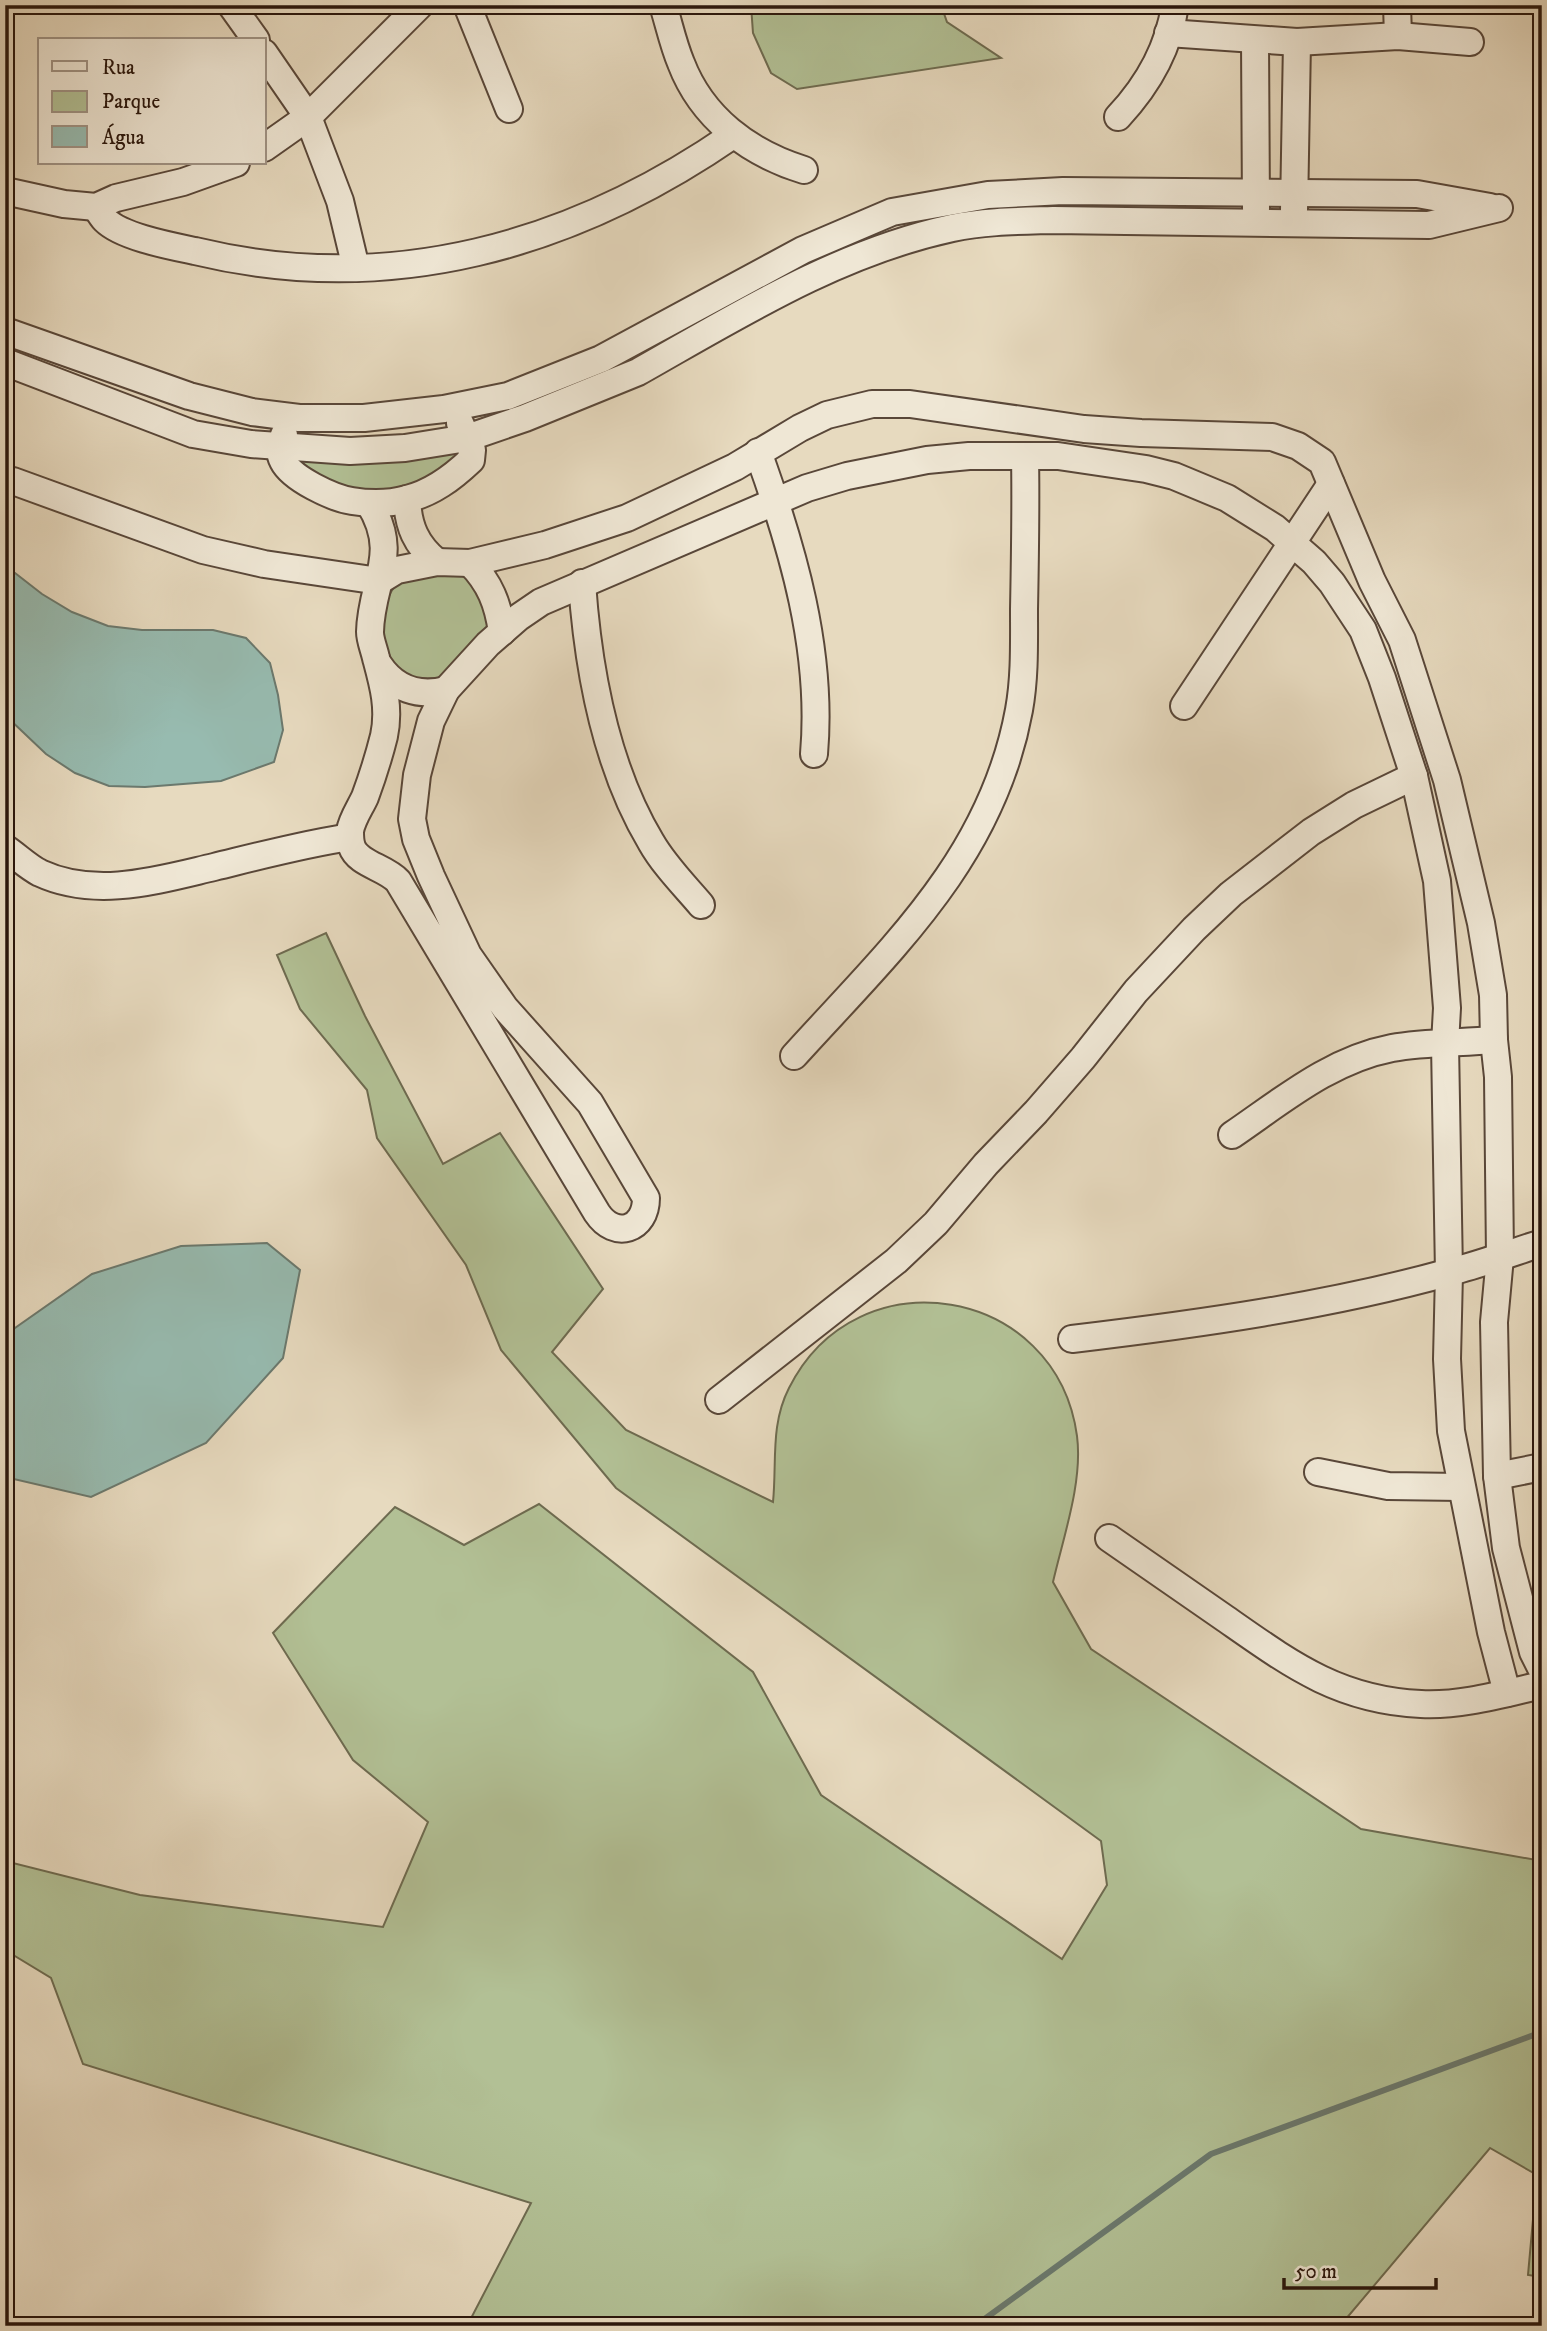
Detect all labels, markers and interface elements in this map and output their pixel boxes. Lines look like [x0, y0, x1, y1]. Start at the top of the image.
legend [38, 38, 266, 164]
text: Rua [102, 55, 135, 81]
text: Parque [102, 89, 160, 115]
text: Água [102, 123, 145, 151]
scale bar [1284, 2247, 1437, 2291]
text: 50 m [1295, 2259, 1337, 2285]

